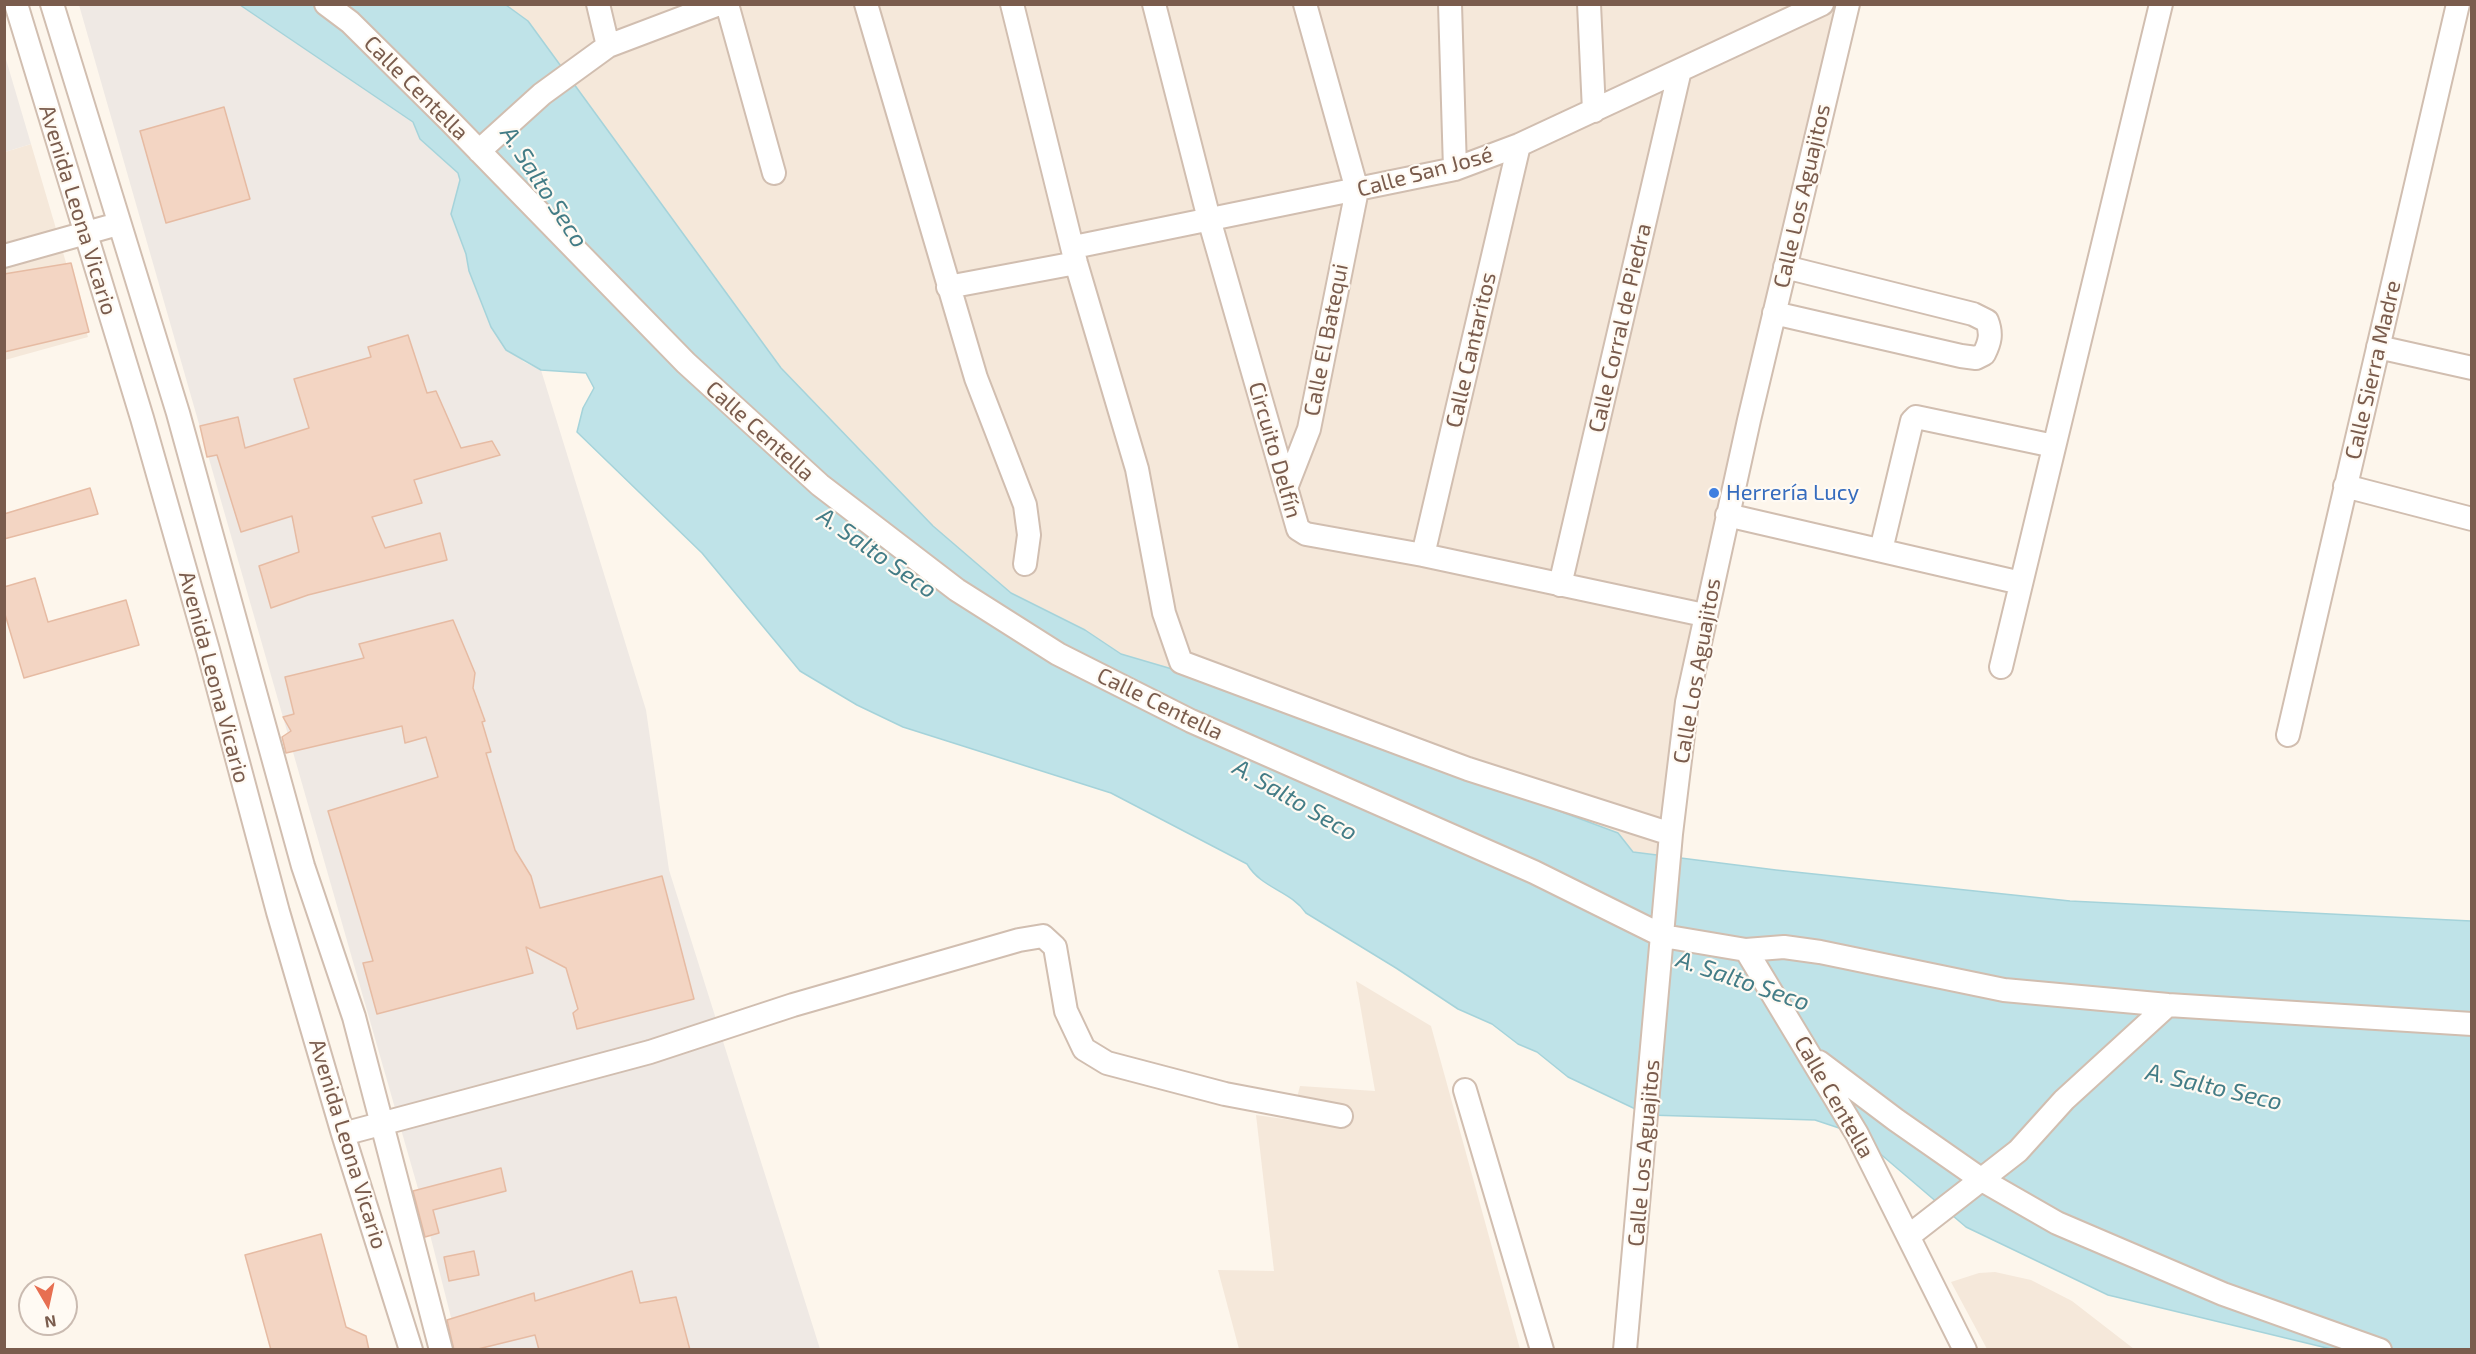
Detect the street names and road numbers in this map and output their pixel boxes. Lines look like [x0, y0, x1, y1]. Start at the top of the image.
street label: Calle Centella [358, 30, 474, 146]
street label: Avenida Leona Vicario [33, 102, 123, 318]
street label: Calle Los Aguajitos [1768, 102, 1836, 290]
street label: Calle San José [1354, 141, 1496, 203]
street label: Calle Corral de Piedra [1583, 221, 1657, 435]
street label: Calle El Batequi [1298, 262, 1354, 418]
street label: Calle Cantaritos [1440, 270, 1502, 430]
street label: Calle Sierra Madre [2340, 278, 2406, 462]
street label: Calle Centella [700, 375, 820, 487]
street label: Circuito Delfín [1243, 379, 1307, 521]
street label: Avenida Leona Vicario [173, 568, 255, 786]
street label: Calle Los Aguajitos [1668, 576, 1726, 766]
street label: Calle Centella [1093, 662, 1227, 746]
street label: Calle Centella [1788, 1031, 1880, 1163]
street label: Avenida Leona Vicario [303, 1036, 393, 1252]
street label: Calle Los Aguajitos [1623, 1058, 1665, 1248]

